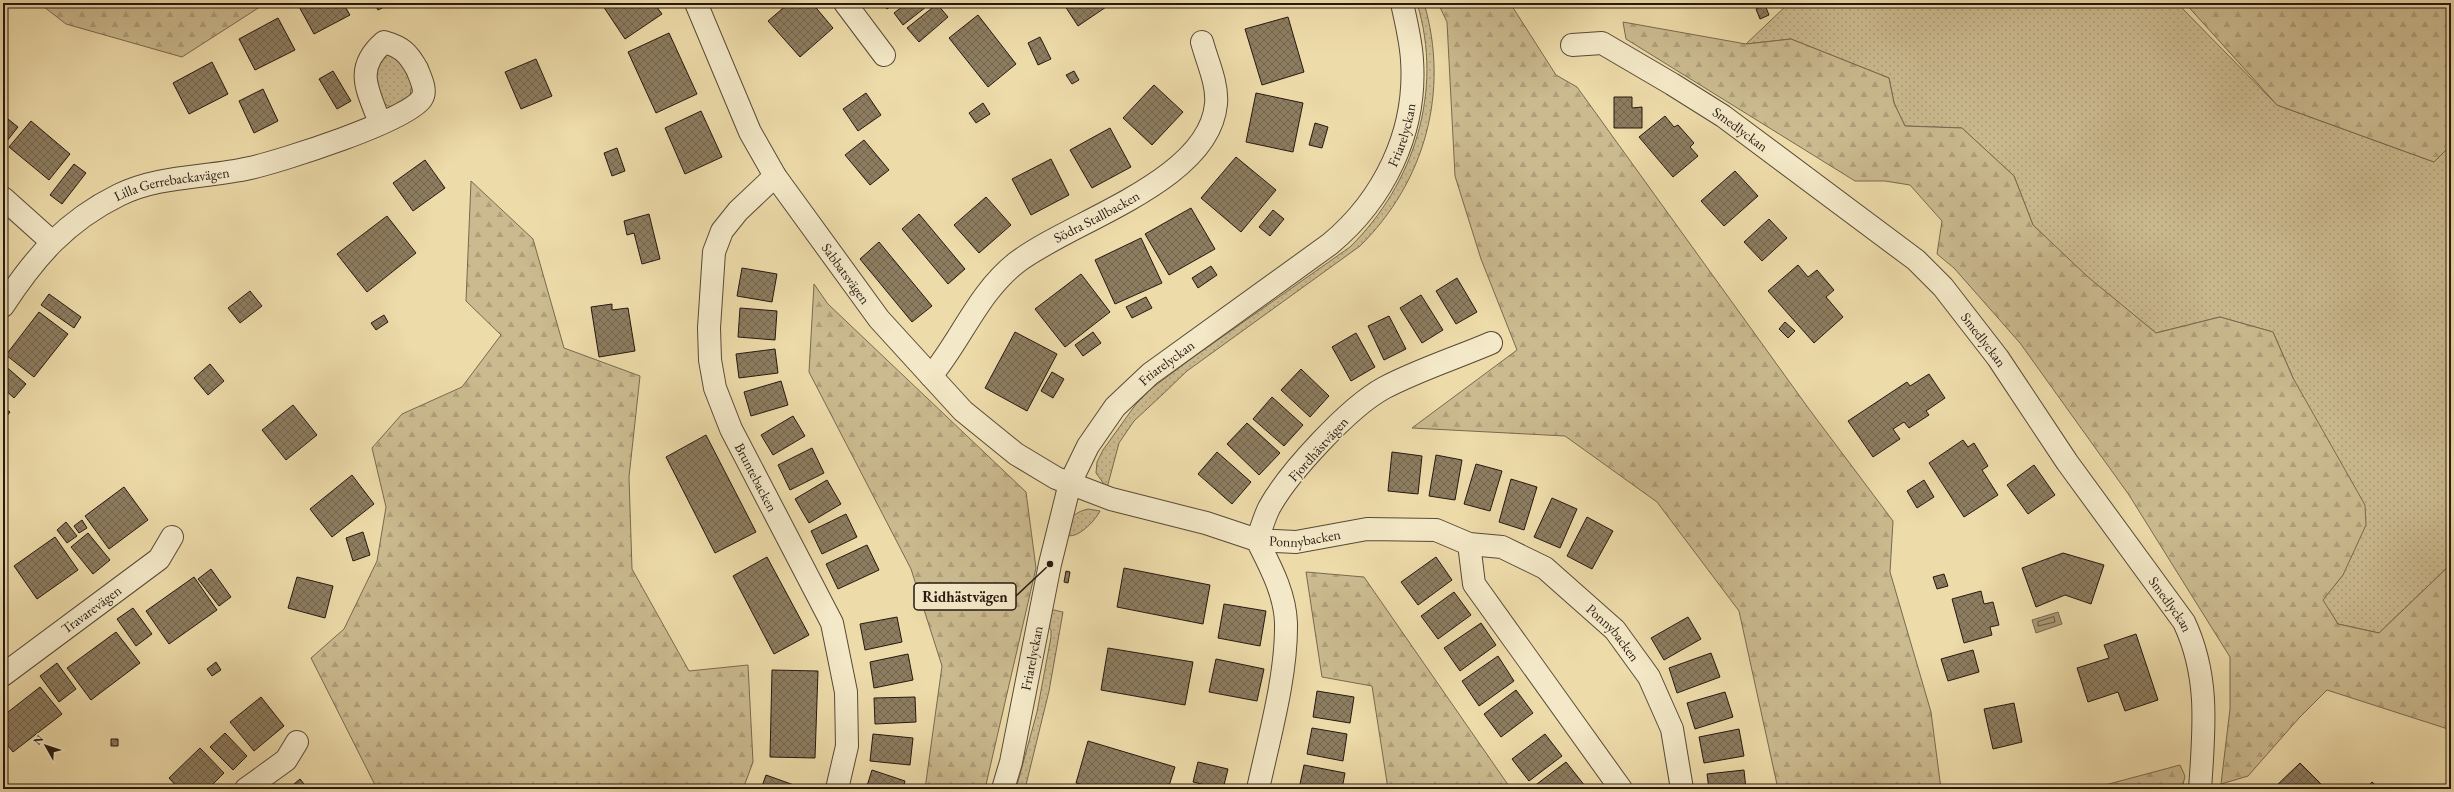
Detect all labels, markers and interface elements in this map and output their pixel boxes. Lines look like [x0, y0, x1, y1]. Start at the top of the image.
street label: Friarelyckan [1383, 101, 1419, 170]
street label: Smedlyckan [1709, 103, 1772, 156]
street label: Lilla Gerrebackavägen [111, 163, 231, 205]
street label: Södra Stallbacken [1051, 186, 1143, 247]
street label: Sabbatsvägen [818, 239, 874, 308]
street label: Smedlyckan [1957, 309, 2011, 371]
street label: Friarelyckan [1134, 336, 1198, 389]
street label: Fjordhästvägen [1284, 412, 1352, 485]
street label: Bruntebacken [731, 440, 782, 515]
street label: Ponnybacken [1269, 525, 1343, 551]
street label: Smedlyckan [2145, 573, 2197, 635]
street label: Travarevägen [58, 581, 125, 638]
callout: Ridhästvägen [914, 583, 1016, 610]
text: Ridhästvägen [922, 587, 1008, 606]
street label: Ponnybacken [1583, 600, 1644, 665]
street label: Friarelyckan [1016, 624, 1047, 692]
north arrow [26, 726, 66, 766]
text: N [30, 732, 47, 748]

